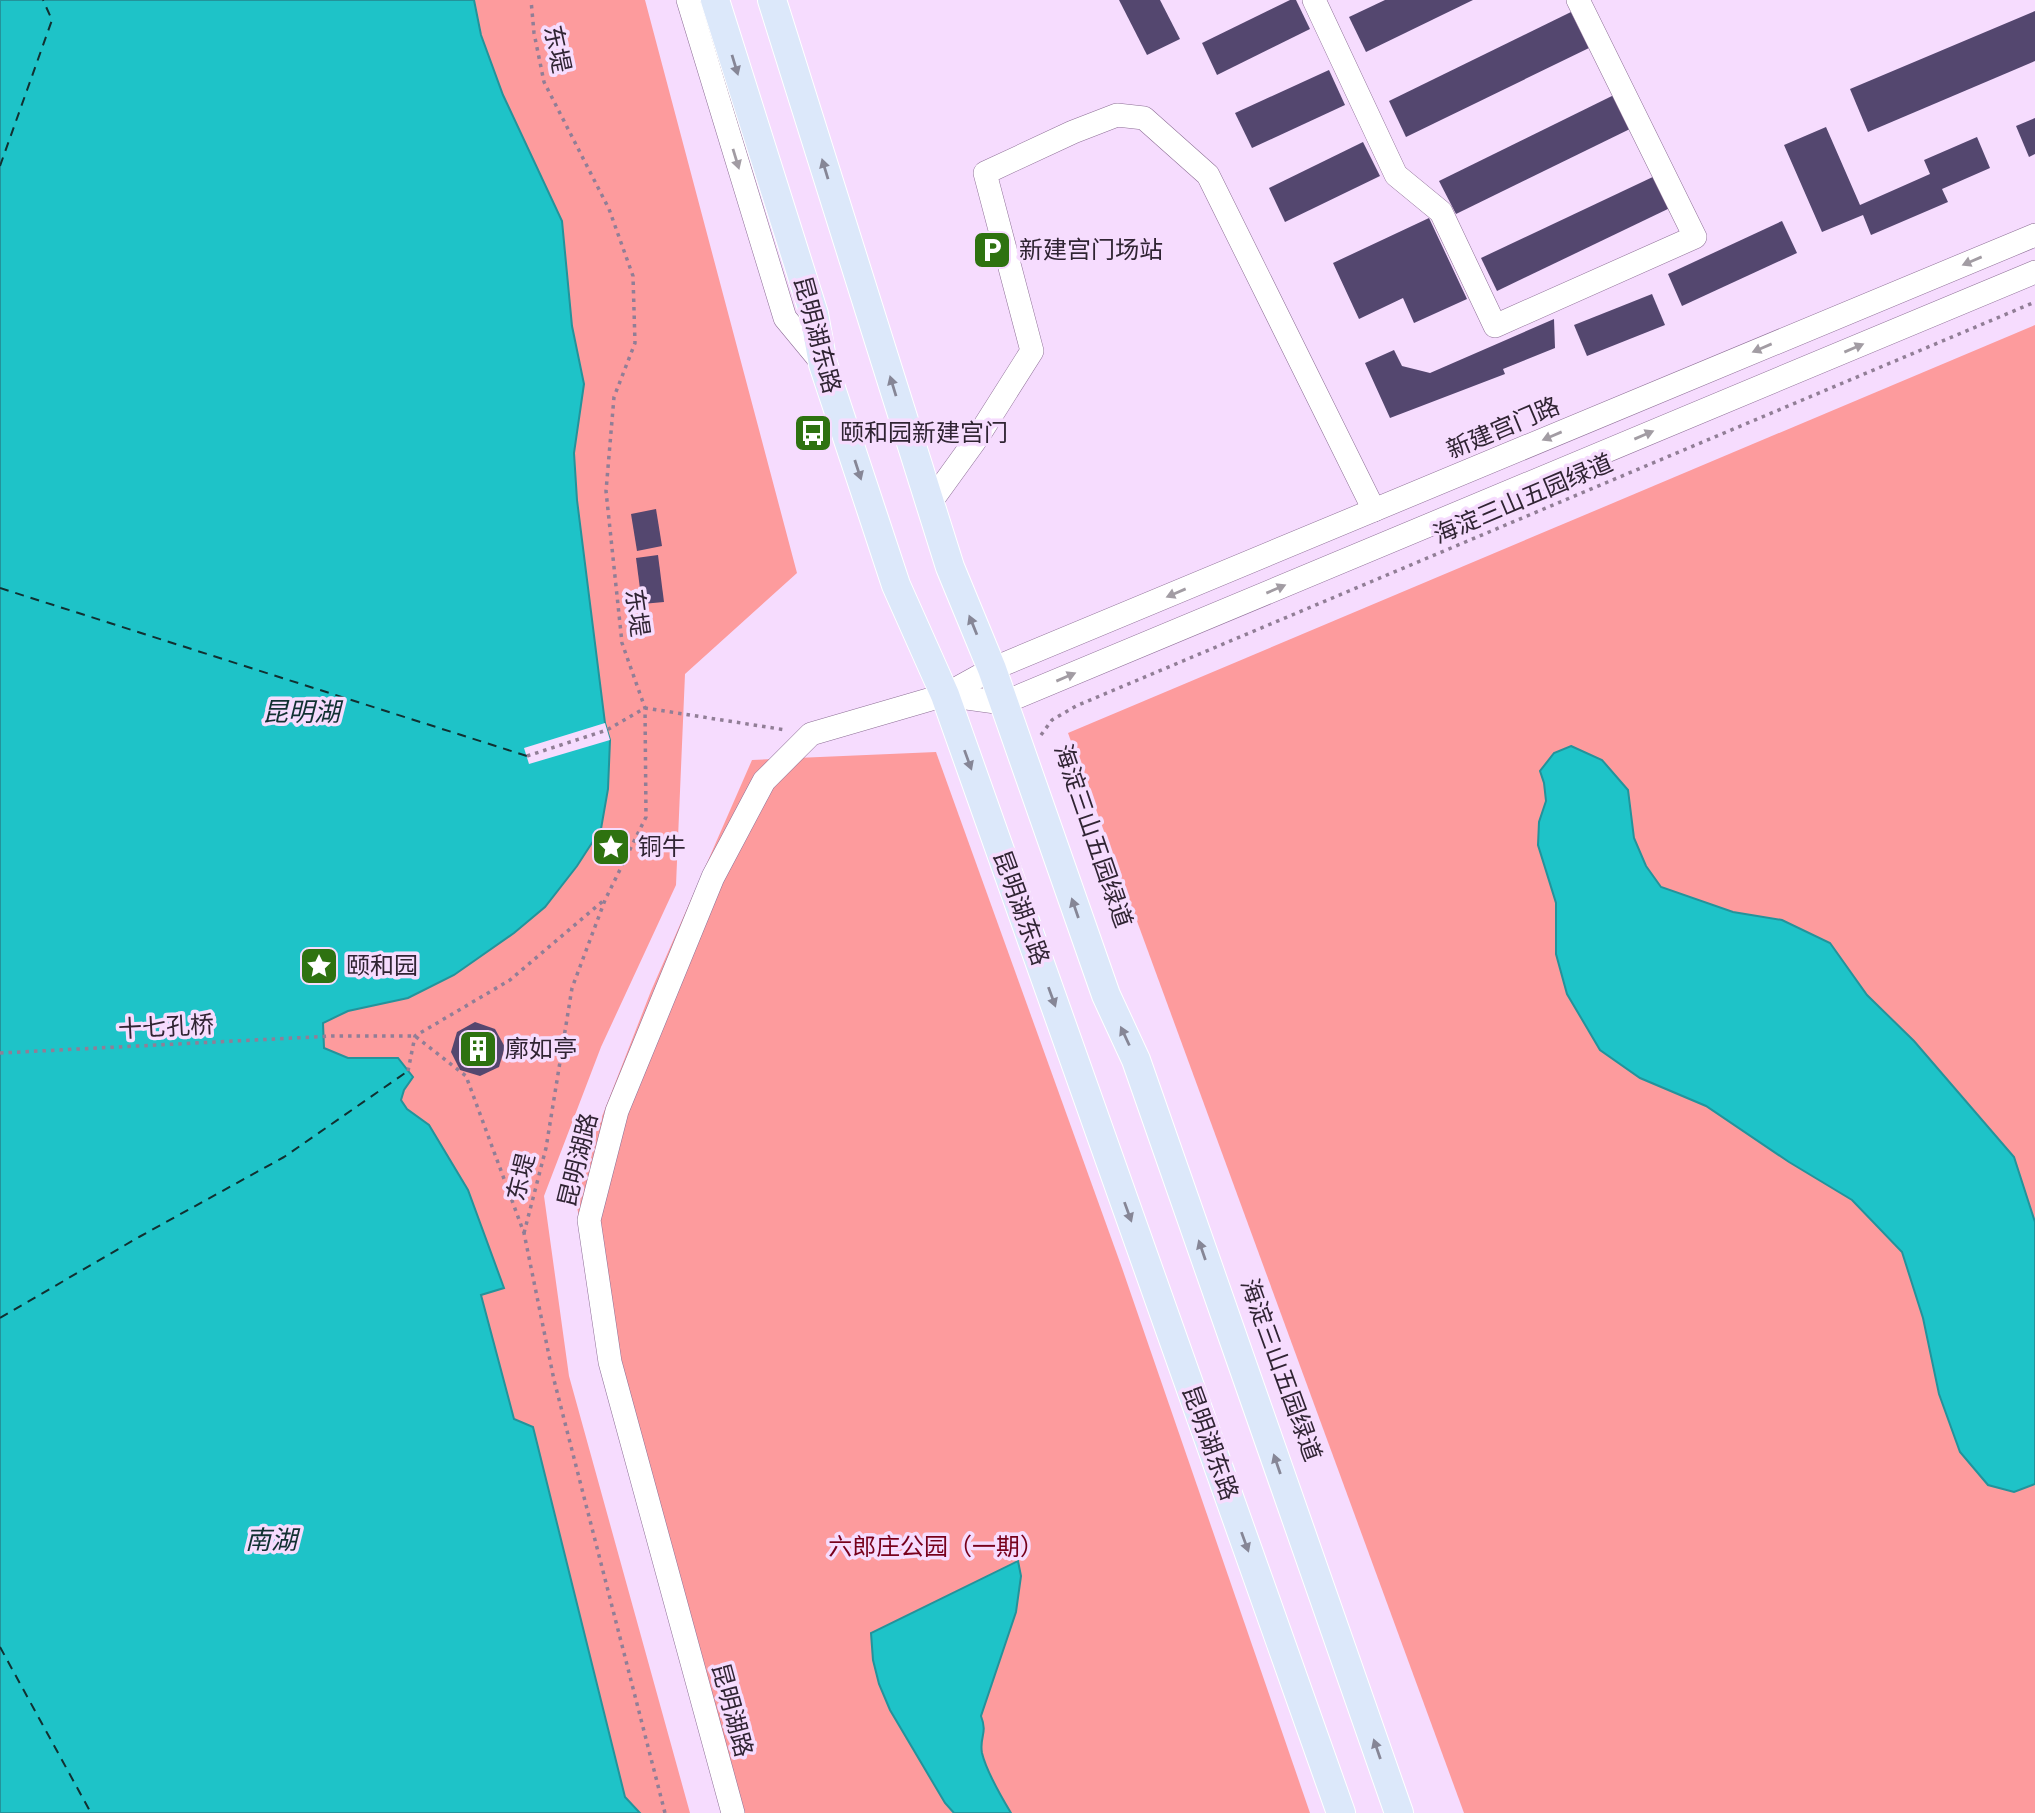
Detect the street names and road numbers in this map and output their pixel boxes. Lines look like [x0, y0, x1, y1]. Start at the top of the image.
street label: 东堤 [539, 23, 575, 75]
street label: 昆明湖东路 [789, 274, 845, 396]
street label: 新建宫门路 [1443, 393, 1563, 463]
street label: 海淀三山五园绿道 [1430, 450, 1616, 548]
street label: 东堤 [621, 587, 653, 639]
street label: 海淀三山五园绿道 [1049, 741, 1137, 931]
street label: 昆明湖东路 [988, 847, 1054, 969]
street label: 十七孔桥 [117, 1012, 215, 1042]
street label: 昆明湖路 [554, 1110, 602, 1210]
street label: 东堤 [503, 1151, 539, 1203]
street label: 海淀三山五园绿道 [1236, 1275, 1326, 1465]
street label: 昆明湖东路 [1177, 1382, 1243, 1504]
street label: 昆明湖路 [707, 1660, 757, 1760]

